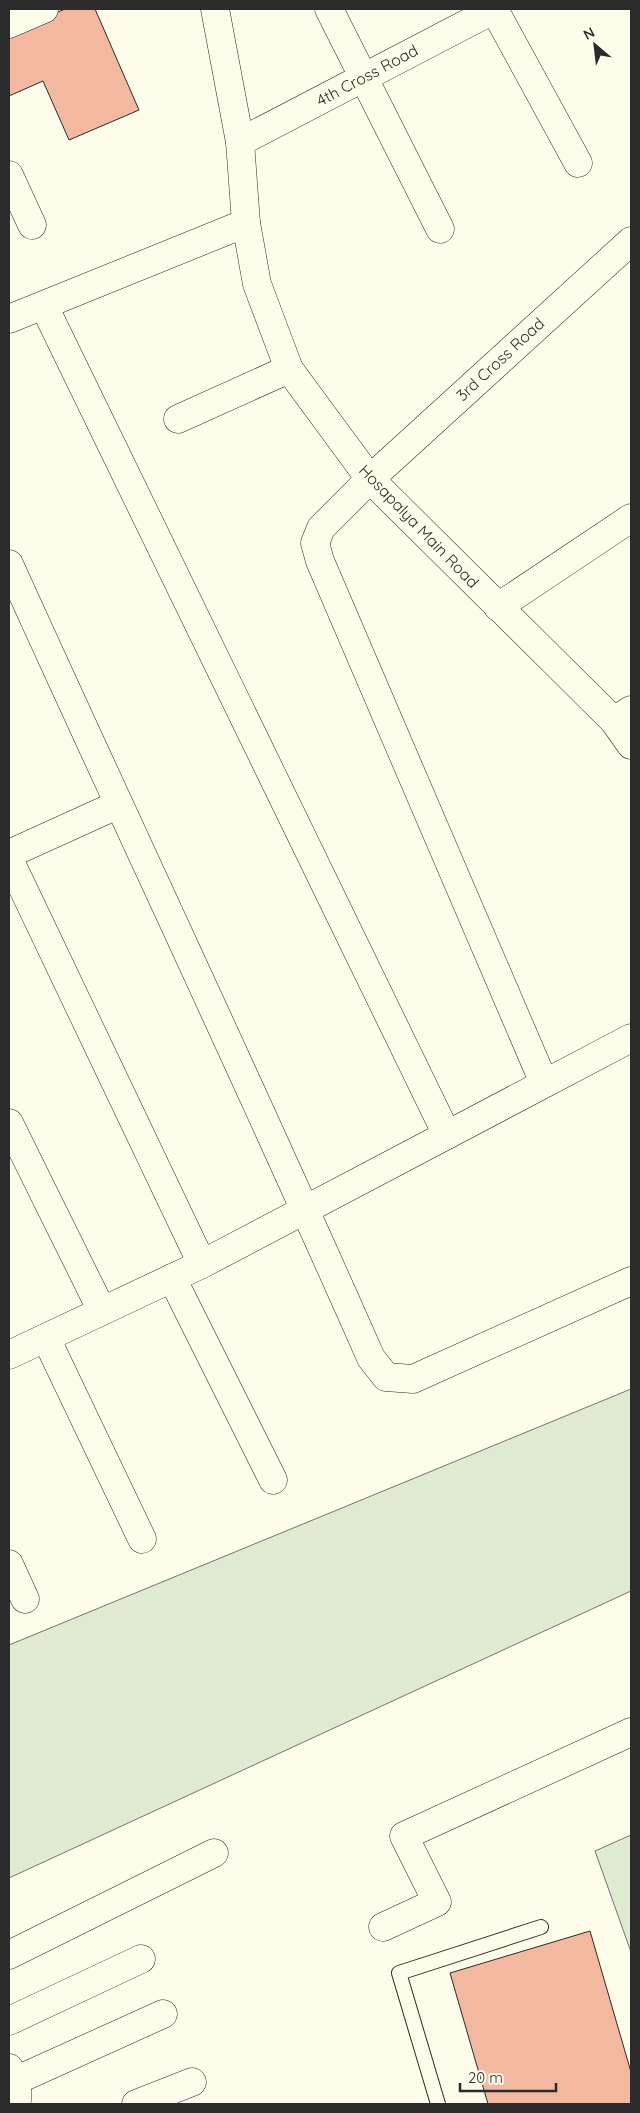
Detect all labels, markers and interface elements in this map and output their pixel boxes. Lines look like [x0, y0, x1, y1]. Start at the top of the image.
north arrow [570, 20, 620, 70]
text: N [580, 23, 598, 44]
street label: 4th Cross Road [313, 40, 421, 110]
street label: 3rd Cross Road [452, 313, 548, 405]
street label: Hosapalya Main Road [355, 460, 483, 592]
scale bar [460, 2060, 556, 2092]
text: 20 m [468, 2068, 503, 2087]

